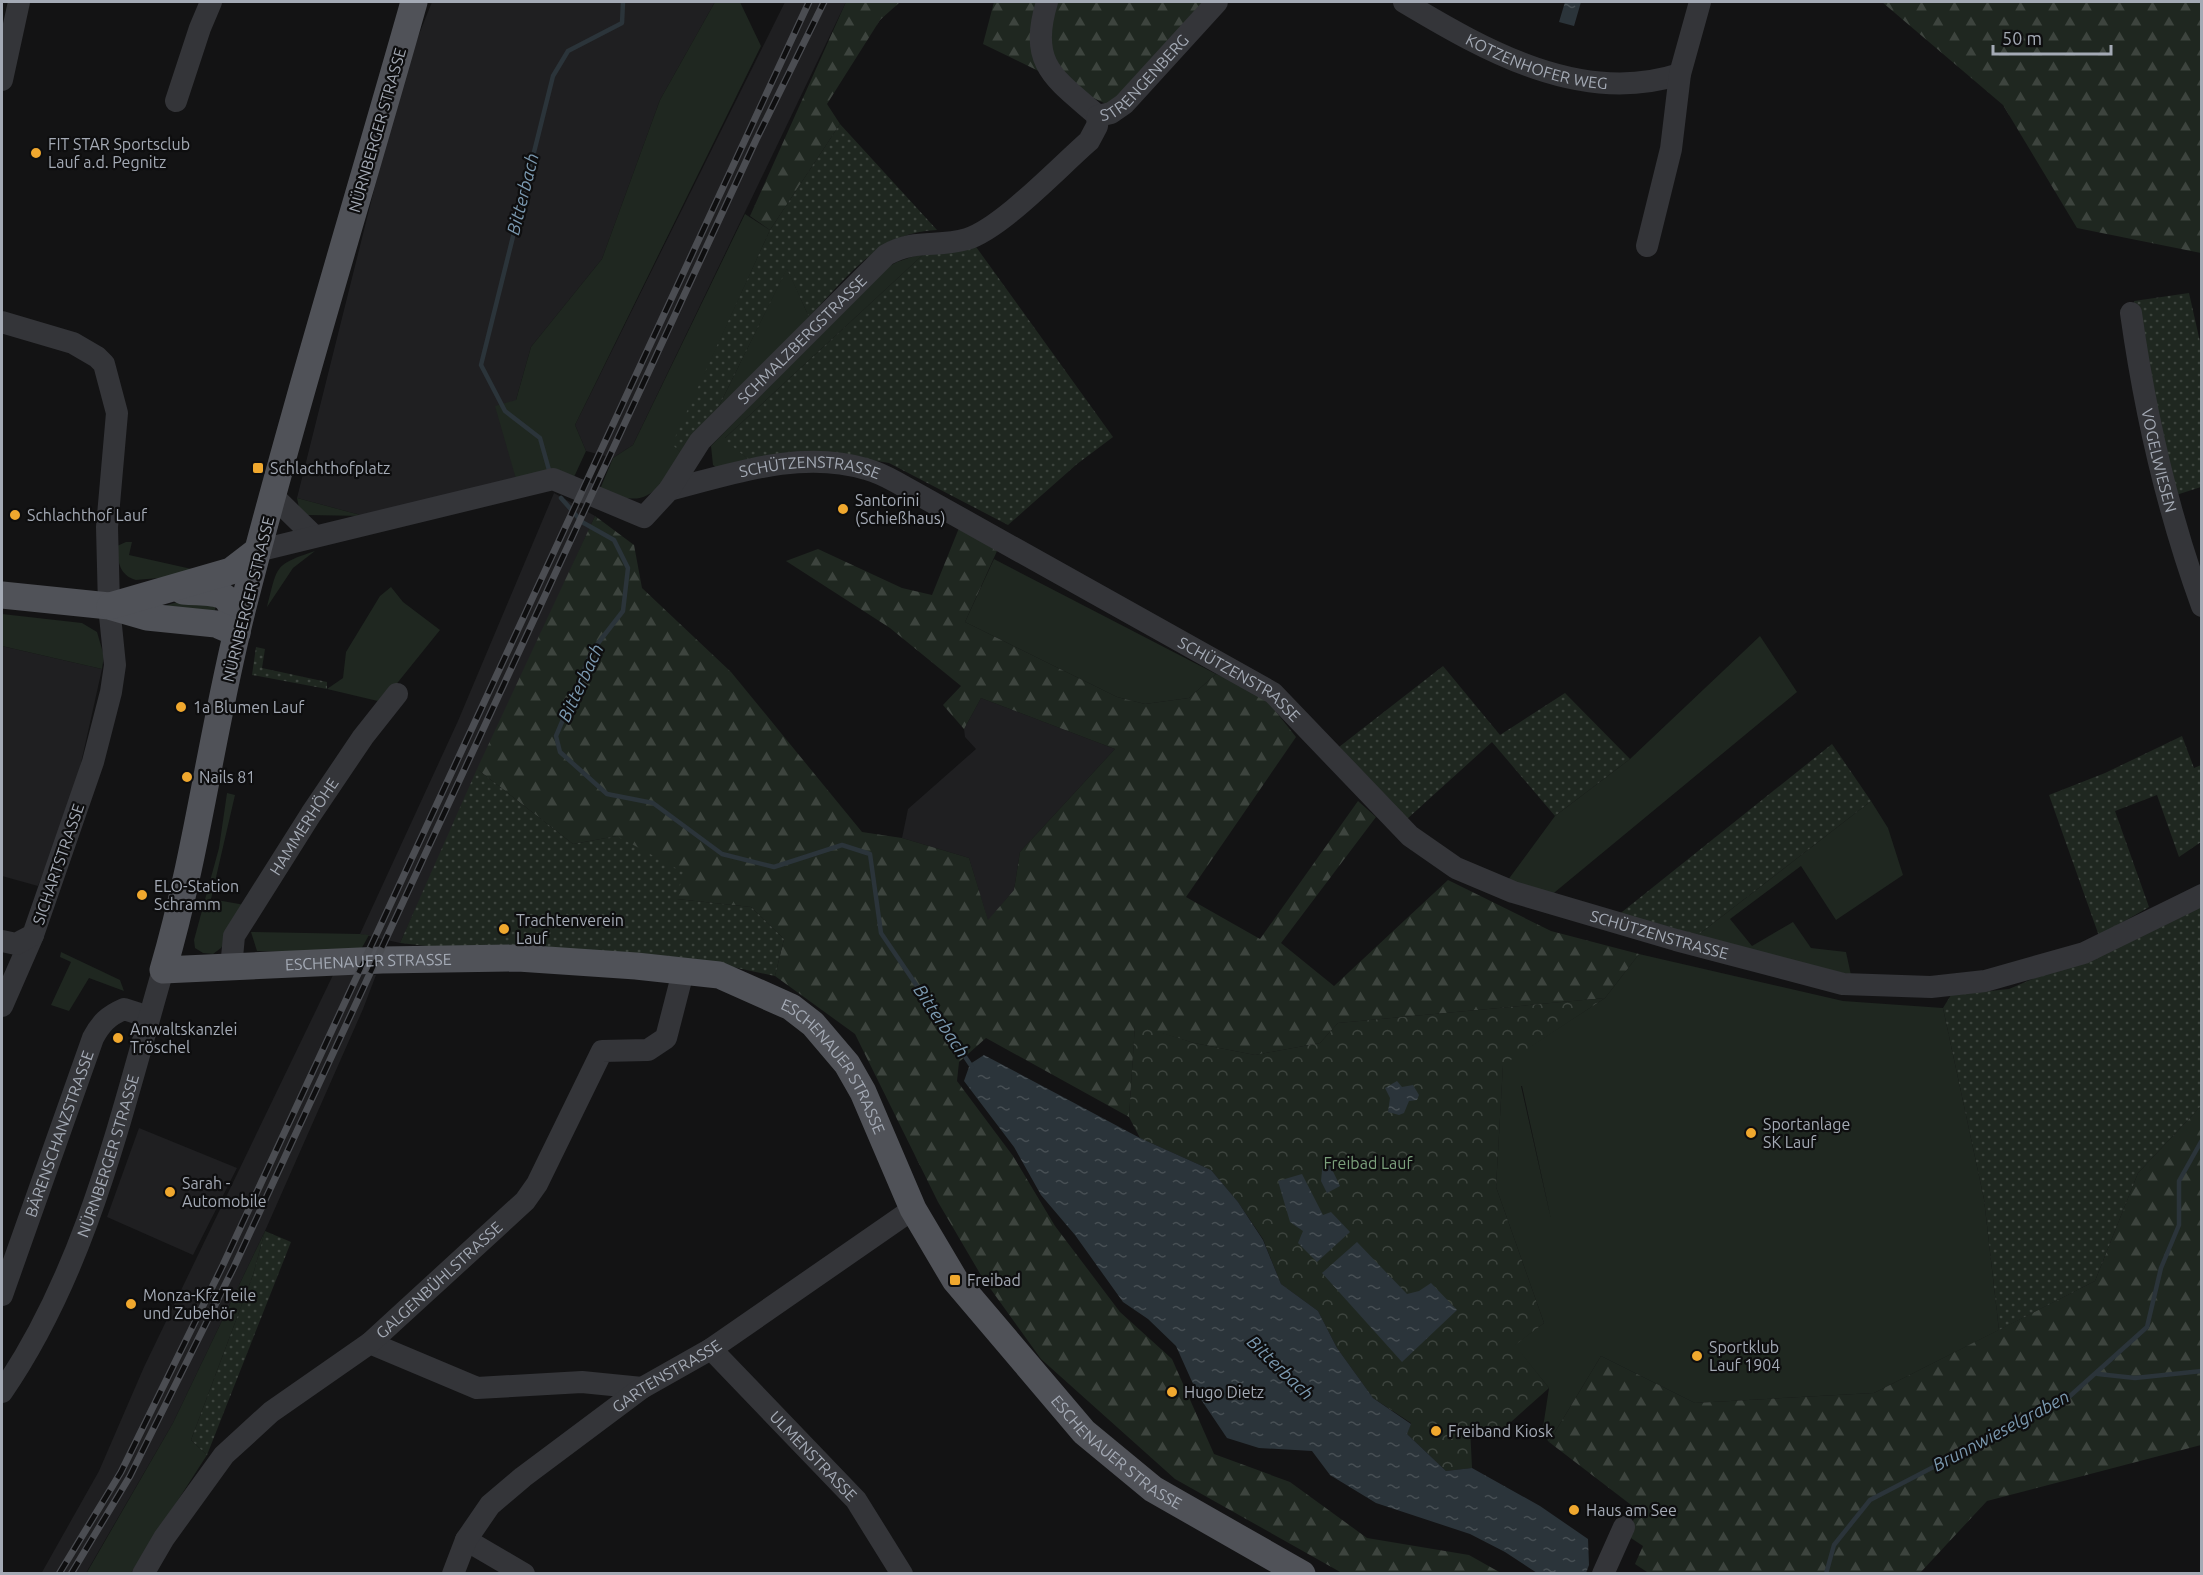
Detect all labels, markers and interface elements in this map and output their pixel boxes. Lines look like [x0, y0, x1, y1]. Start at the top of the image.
scale bar [1993, 18, 2112, 56]
text: 50 m [2002, 28, 2042, 48]
street label: STRENGENBERG [1098, 30, 1192, 124]
street label: KOTZENHOFER WEG [1463, 30, 1608, 92]
street label: NÜRNBERGER STRASSE [345, 46, 409, 214]
place label: FIT STAR Sportsclub Lauf a.d. Pegnitz [48, 135, 190, 171]
marker: FIT STAR Sportsclub Lauf a.d. Pegnitz [29, 146, 43, 160]
water label: Bitterbach [502, 151, 542, 237]
street label: SCHMALZBERGSTRASSE [734, 271, 870, 407]
street label: VOGELWIESEN [2138, 407, 2180, 514]
street label: SCHÜTZENSTRASSE [737, 453, 883, 482]
place label: Schlachthofplatz [270, 459, 390, 477]
marker: Schlachthofplatz [251, 461, 265, 475]
place label: Santorini (Schießhaus) [855, 491, 946, 528]
marker: Santorini (Schießhaus) [836, 502, 850, 516]
place label: Schlachthof Lauf [27, 506, 148, 524]
marker: Schlachthof Lauf [8, 508, 22, 522]
street label: NÜRNBERGER STRASSE [219, 514, 277, 684]
street label: SCHÜTZENSTRASSE [1175, 633, 1304, 725]
water label: Bitterbach [553, 641, 607, 725]
place label: 1a Blumen Lauf [193, 698, 305, 716]
marker: 1a Blumen Lauf [174, 700, 188, 714]
place label: Nails 81 [199, 768, 255, 786]
marker: Nails 81 [180, 770, 194, 784]
street label: HAMMERHÖHE [266, 774, 342, 878]
street label: SICHARTSTRASSE [29, 801, 87, 927]
place label: ELO-Station Schramm [154, 877, 239, 913]
marker: ELO-Station Schramm [135, 888, 149, 902]
street label: SCHÜTZENSTRASSE [1588, 906, 1730, 962]
place label: Trachtenverein Lauf [516, 911, 624, 947]
marker: Trachtenverein Lauf [497, 922, 511, 936]
street label: ESCHENAUER STRASSE [284, 950, 452, 973]
water label: Bitterbach [910, 980, 973, 1061]
street label: ESCHENAUER STRASSE [778, 995, 889, 1137]
place label: Anwaltskanzlei Tröschel [130, 1020, 237, 1056]
marker: Anwaltskanzlei Tröschel [111, 1031, 125, 1045]
street label: BÄRENSCHANZSTRASSE [21, 1048, 97, 1219]
street label: NÜRNBERGER STRASSE [73, 1072, 142, 1240]
place label: Sportanlage SK Lauf [1763, 1115, 1850, 1151]
marker: Sportanlage SK Lauf [1744, 1126, 1758, 1140]
park label: Freibad Lauf [1323, 1154, 1413, 1172]
place label: Sarah - Automobile [182, 1174, 267, 1210]
marker: Sarah - Automobile [163, 1185, 177, 1199]
street label: GALGENBÜHLSTRASSE [372, 1218, 506, 1342]
place label: Freibad [967, 1271, 1021, 1289]
marker: Freibad [948, 1273, 962, 1287]
place label: Monza-Kfz Teile und Zubehör [143, 1286, 256, 1322]
marker: Monza-Kfz Teile und Zubehör [124, 1297, 138, 1311]
water label: Bitterbach [1244, 1331, 1318, 1403]
street label: GARTENSTRASSE [609, 1336, 725, 1416]
place label: Sportklub Lauf 1904 [1709, 1338, 1780, 1374]
marker: Sportklub Lauf 1904 [1690, 1349, 1704, 1363]
place label: Hugo Dietz [1184, 1383, 1264, 1401]
marker: Hugo Dietz [1165, 1385, 1179, 1399]
water label: Brunnwieselgraben [1929, 1386, 2072, 1475]
street label: ESCHENAUER STRASSE [1048, 1392, 1185, 1513]
street label: ULMENSTRASSE [766, 1407, 861, 1504]
place label: Freiband Kiosk [1448, 1422, 1553, 1440]
marker: Freiband Kiosk [1429, 1424, 1443, 1438]
place label: Haus am See [1586, 1501, 1677, 1519]
marker: Haus am See [1567, 1503, 1581, 1517]

